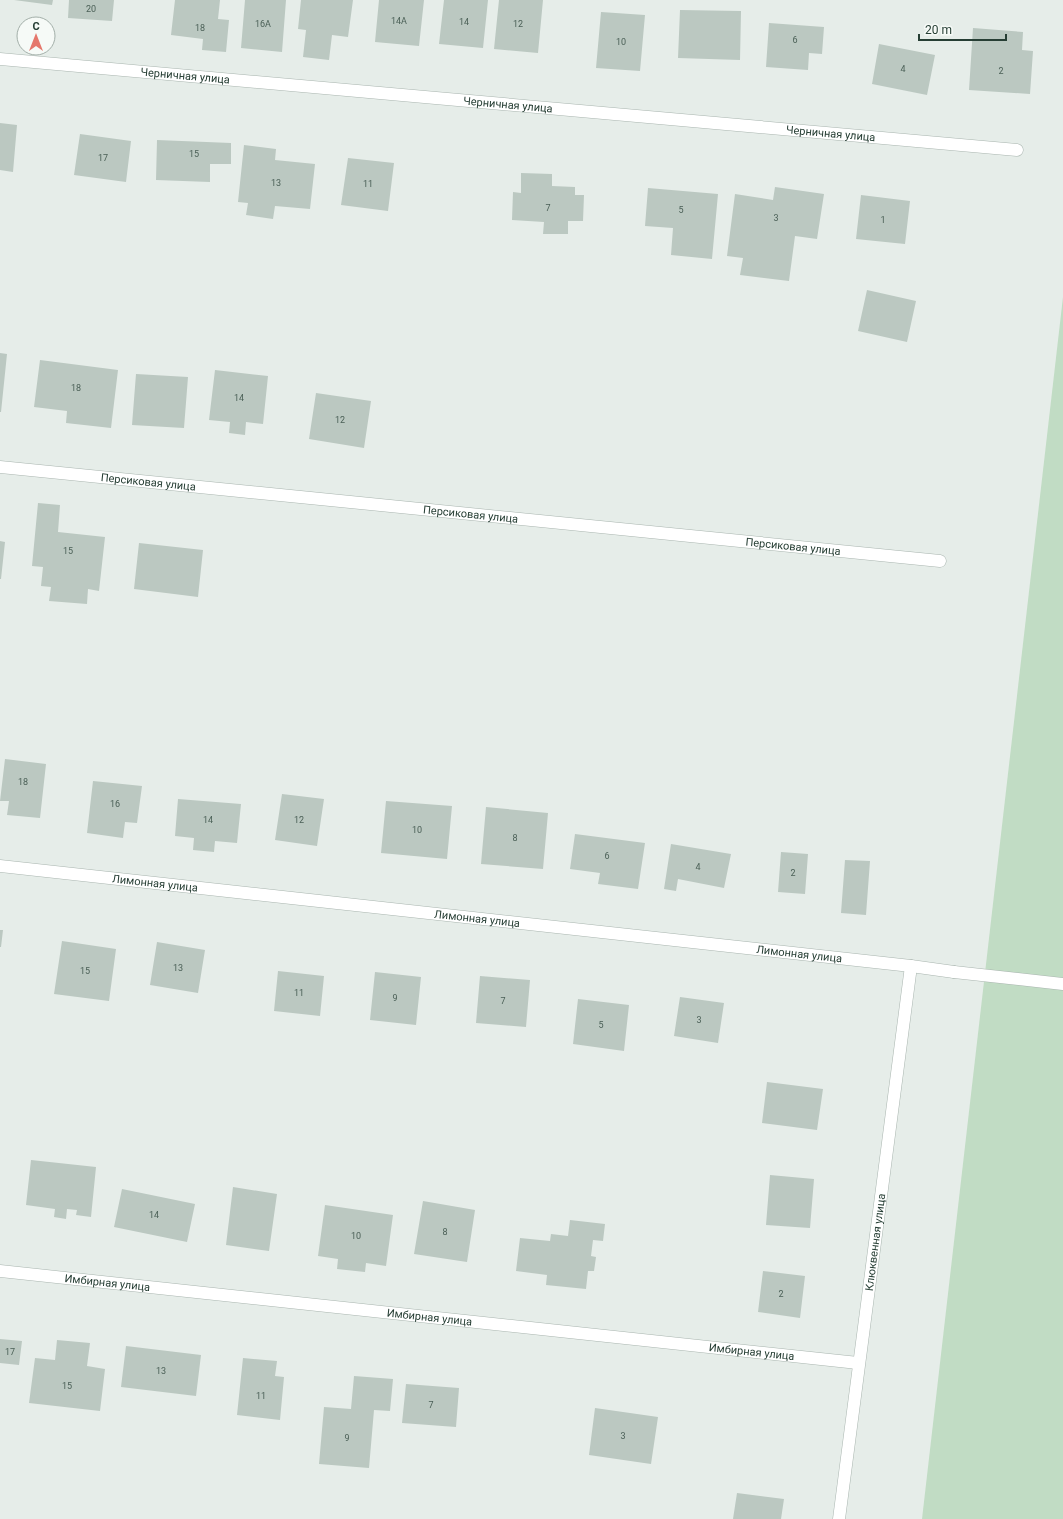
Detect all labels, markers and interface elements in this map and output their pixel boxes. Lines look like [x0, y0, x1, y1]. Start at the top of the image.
house number: 20 [86, 4, 96, 14]
north arrow [16, 16, 56, 56]
house number: 14А [391, 16, 407, 26]
scale bar [919, 16, 1006, 42]
house number: 14 [459, 17, 469, 27]
house number: 16А [255, 19, 271, 29]
house number: 12 [513, 19, 523, 29]
text: С [32, 20, 40, 33]
house number: 18 [195, 23, 205, 33]
text: 20 m [925, 23, 952, 37]
house number: 6 [792, 35, 798, 45]
house number: 10 [616, 37, 626, 47]
house number: 4 [900, 64, 906, 74]
street label: Черничная улица [140, 66, 230, 87]
house number: 2 [998, 66, 1004, 76]
street label: Черничная улица [463, 94, 553, 115]
street label: Черничная улица [785, 123, 876, 144]
house number: 15 [189, 149, 199, 159]
house number: 17 [98, 153, 108, 163]
house number: 13 [271, 178, 281, 188]
house number: 11 [363, 179, 373, 189]
house number: 7 [545, 203, 551, 213]
house number: 5 [678, 205, 684, 215]
house number: 3 [773, 213, 779, 223]
house number: 1 [880, 215, 886, 225]
house number: 18 [71, 383, 81, 393]
house number: 14 [234, 393, 244, 403]
house number: 12 [335, 415, 345, 425]
street label: Персиковая улица [100, 471, 196, 494]
street label: Персиковая улица [422, 503, 519, 526]
street label: Персиковая улица [745, 536, 841, 558]
house number: 15 [63, 546, 73, 556]
house number: 18 [18, 777, 28, 787]
house number: 16 [110, 799, 120, 809]
house number: 14 [203, 815, 213, 825]
house number: 12 [294, 815, 304, 825]
house number: 10 [412, 825, 422, 835]
house number: 8 [512, 833, 518, 843]
house number: 6 [604, 851, 610, 861]
house number: 4 [695, 862, 701, 872]
house number: 2 [790, 868, 796, 878]
street label: Лимонная улица [111, 872, 199, 895]
street label: Лимонная улица [433, 908, 521, 930]
street label: Лимонная улица [756, 943, 843, 965]
house number: 13 [173, 963, 183, 973]
house number: 15 [80, 966, 90, 976]
house number: 11 [294, 988, 304, 998]
house number: 9 [392, 993, 398, 1003]
house number: 7 [500, 996, 506, 1006]
house number: 3 [696, 1015, 702, 1025]
house number: 5 [598, 1020, 604, 1030]
street label: Клюквенная улица [863, 1193, 888, 1292]
house number: 14 [149, 1210, 159, 1220]
house number: 8 [442, 1227, 448, 1237]
house number: 10 [351, 1231, 361, 1241]
street label: Имбирная улица [64, 1272, 151, 1294]
house number: 2 [778, 1289, 784, 1299]
street label: Имбирная улица [386, 1307, 473, 1329]
street label: Имбирная улица [708, 1341, 795, 1363]
house number: 17 [5, 1347, 15, 1357]
house number: 13 [156, 1366, 166, 1376]
house number: 15 [62, 1381, 72, 1391]
house number: 11 [256, 1391, 266, 1401]
house number: 7 [428, 1400, 434, 1410]
house number: 3 [620, 1431, 626, 1441]
house number: 9 [344, 1433, 350, 1443]

